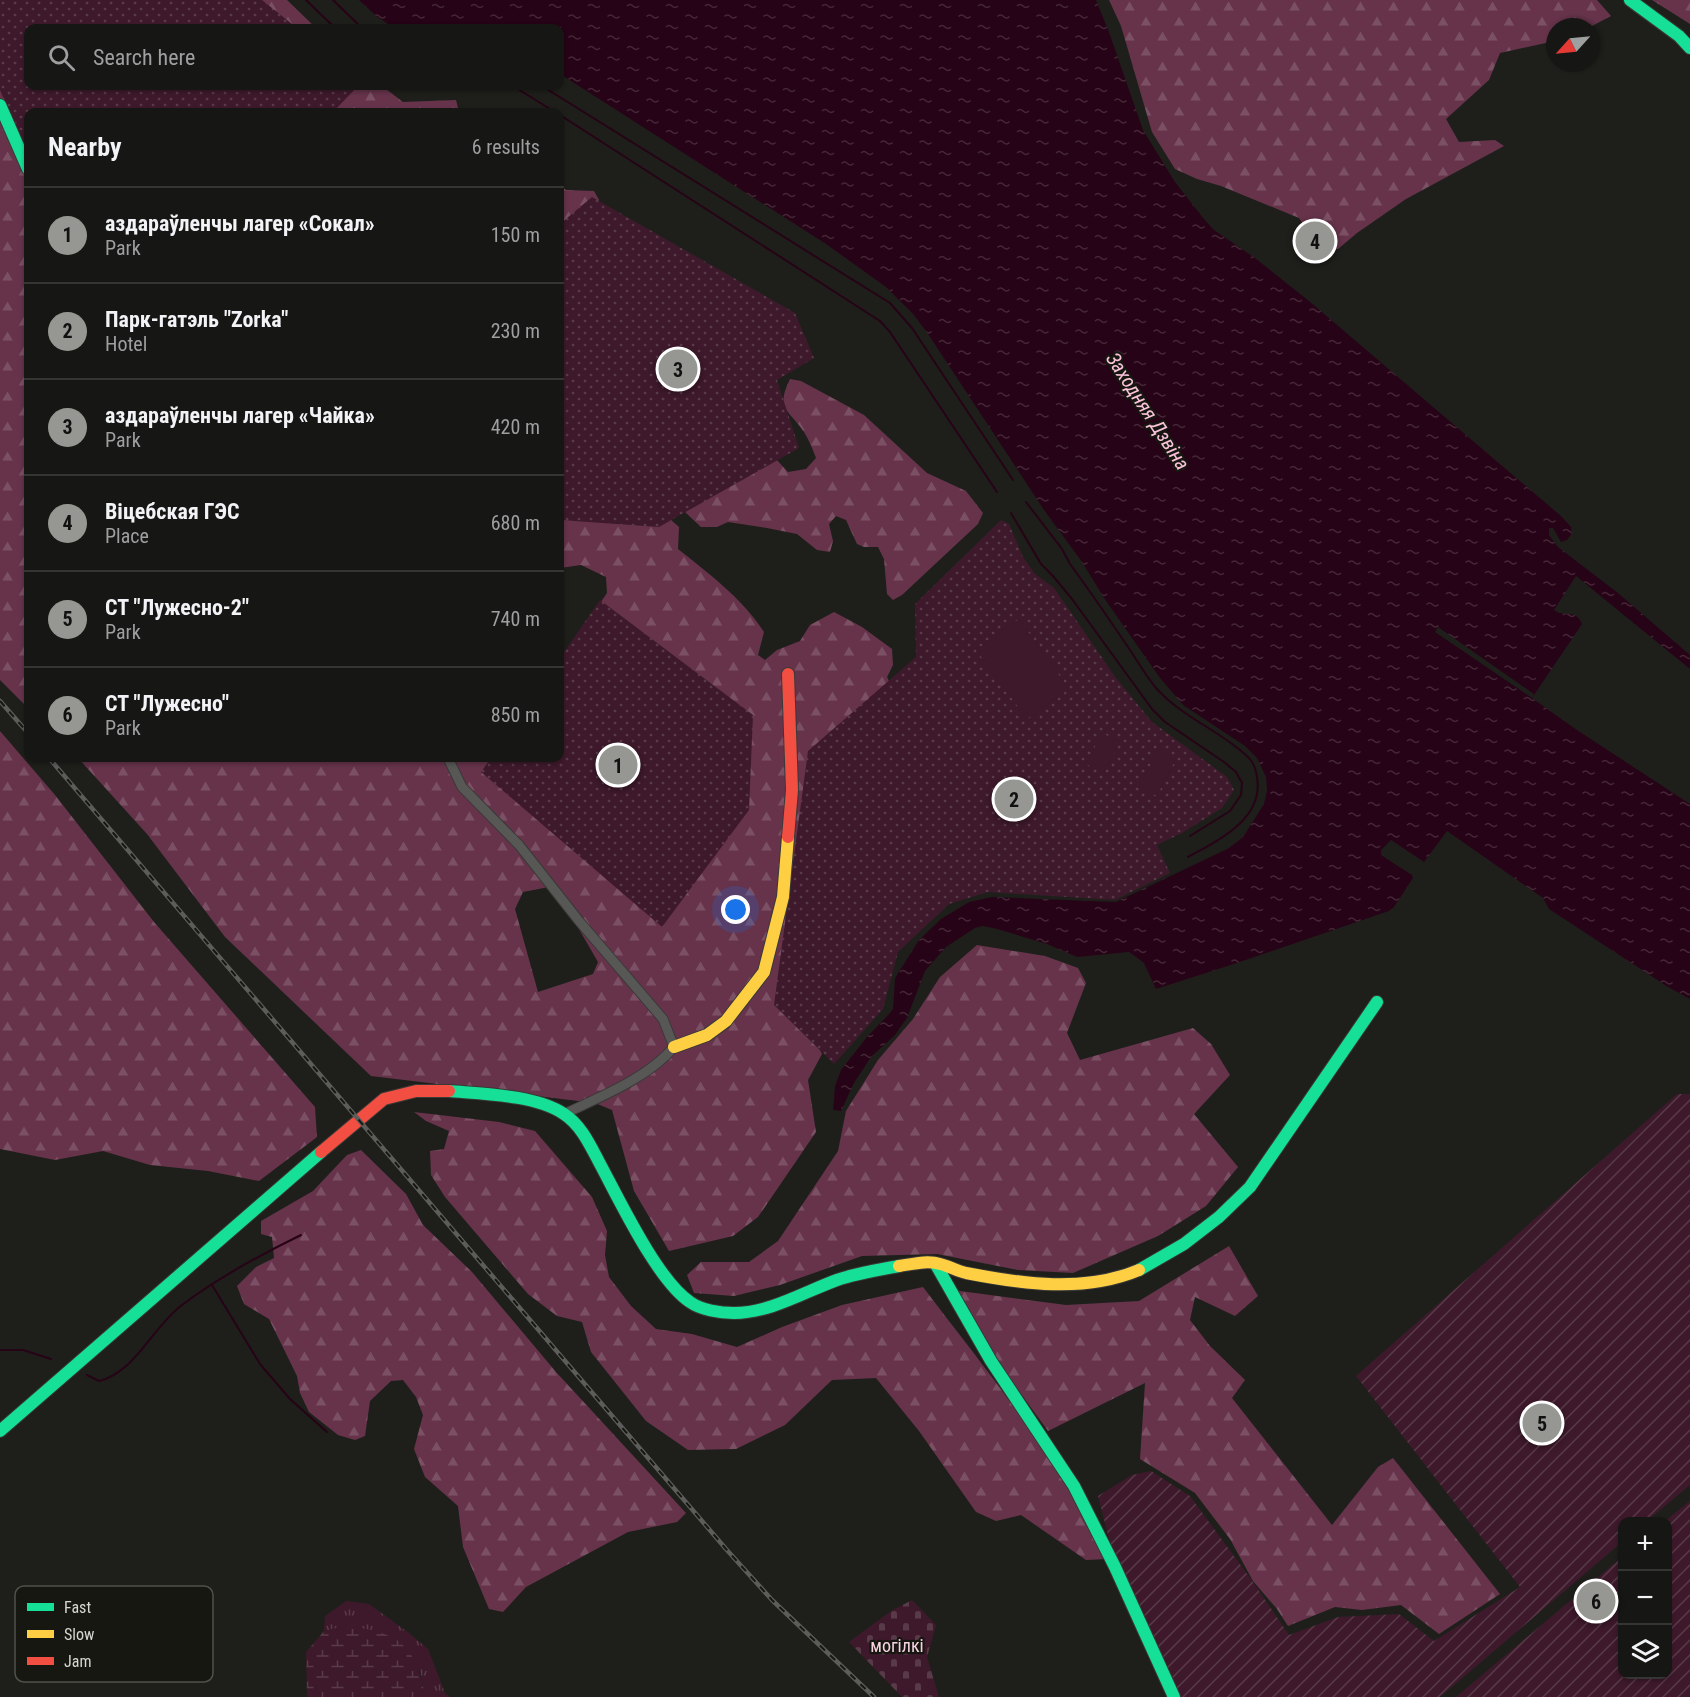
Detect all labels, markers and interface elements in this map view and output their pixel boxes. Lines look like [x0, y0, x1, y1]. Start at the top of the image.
north arrow [1546, 18, 1600, 72]
search box [24, 24, 564, 90]
icon: search [45, 41, 78, 74]
text: Search here [93, 45, 195, 70]
text: Nearby [48, 132, 122, 162]
text: 6 results [472, 135, 540, 159]
text: аздараўленчы лагер «Сокал» [105, 211, 375, 236]
pin: 4 [1296, 218, 1334, 264]
text: 1 [62, 223, 73, 247]
text: 150 m [491, 223, 540, 247]
text: Park [105, 236, 141, 260]
text: Парк-гатэль "Zorka" [105, 307, 288, 332]
text: 2 [62, 319, 73, 343]
text: 230 m [491, 319, 540, 343]
text: Hotel [105, 332, 147, 356]
pin: 3 [658, 346, 698, 392]
water label: Заходняя Дзвіна [1101, 348, 1195, 474]
text: аздараўленчы лагер «Чайка» [105, 403, 375, 428]
text: 3 [62, 415, 73, 439]
text: 420 m [491, 415, 540, 439]
text: Park [105, 428, 141, 452]
text: Віцебская ГЭС [105, 499, 240, 524]
text: 4 [62, 511, 73, 535]
text: 680 m [491, 511, 540, 535]
text: Place [105, 524, 149, 548]
text: СТ "Лужесно-2" [105, 595, 249, 620]
text: 5 [62, 607, 73, 631]
text: 740 m [491, 607, 540, 631]
text: Park [105, 620, 141, 644]
text: СТ "Лужесно" [105, 691, 229, 716]
text: 6 [62, 703, 73, 727]
text: 850 m [491, 703, 540, 727]
text: Park [105, 716, 141, 740]
pin: 1 [598, 742, 638, 788]
pin: 2 [994, 776, 1034, 822]
your location [721, 895, 750, 924]
pin: 5 [1522, 1400, 1562, 1446]
map controls [1618, 1517, 1672, 1679]
button: + [1618, 1517, 1672, 1571]
button: − [1618, 1571, 1672, 1625]
pin: 6 [1576, 1578, 1616, 1624]
legend [15, 1586, 213, 1682]
text: Fast [64, 1598, 91, 1617]
text: Slow [64, 1625, 94, 1644]
button: layers [1618, 1625, 1672, 1679]
park label: могілкі [870, 1635, 924, 1656]
text: Jam [64, 1652, 91, 1671]

